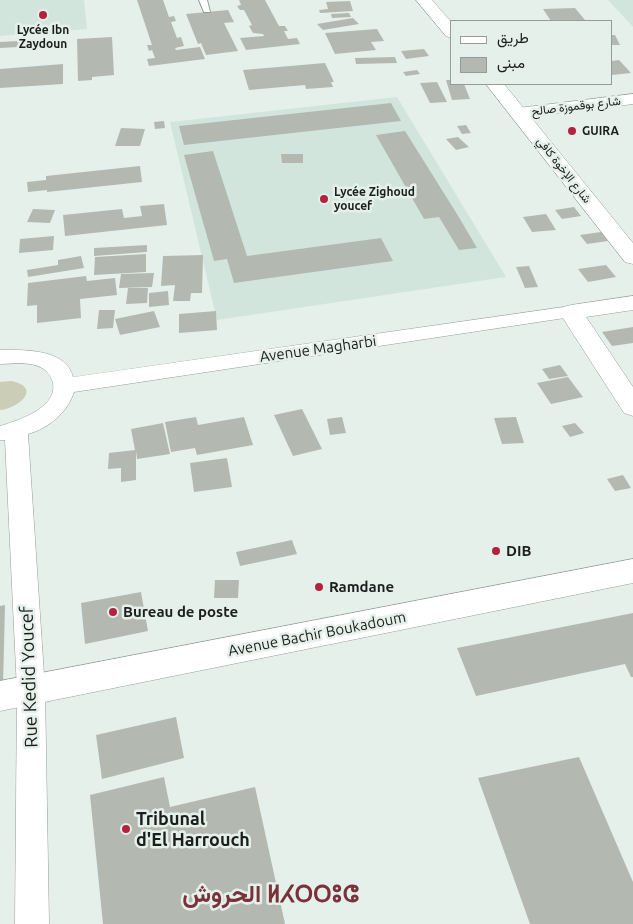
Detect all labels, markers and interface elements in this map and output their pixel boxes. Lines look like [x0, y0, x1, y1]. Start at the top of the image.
marker: Lycée Ibn Zaydoun [37, 9, 49, 21]
legend [450, 20, 613, 85]
place label: Lycée Ibn Zaydoun [17, 23, 69, 51]
text: طريق [497, 29, 529, 46]
text: مبنى [497, 54, 525, 71]
street label: شارع بوقموزة صالح [531, 93, 621, 119]
place label: GUIRA [582, 124, 619, 138]
marker: GUIRA [566, 125, 578, 137]
street label: شارع الإخوة كافي [534, 134, 594, 206]
place label: Lycée Zighoud youcef [334, 185, 415, 213]
marker: Lycée Zighoud youcef [318, 193, 330, 205]
street label: Avenue Magharbi [258, 332, 378, 366]
place label: DIB [506, 542, 531, 560]
marker: DIB [490, 545, 502, 557]
place label: Ramdane [329, 578, 394, 596]
marker: Ramdane [313, 581, 325, 593]
place label: Bureau de poste [123, 603, 238, 621]
street label: Rue Kedid Youcef [16, 606, 42, 748]
marker: Bureau de poste [107, 606, 119, 618]
street label: Avenue Bachir Boukadoum [227, 608, 407, 660]
place label: Tribunal d'El Harrouch [136, 808, 250, 851]
marker: Tribunal d'El Harrouch [120, 823, 132, 835]
district label: الحروش ⵍⵃⵔⵔⵓⵛ [182, 880, 360, 908]

